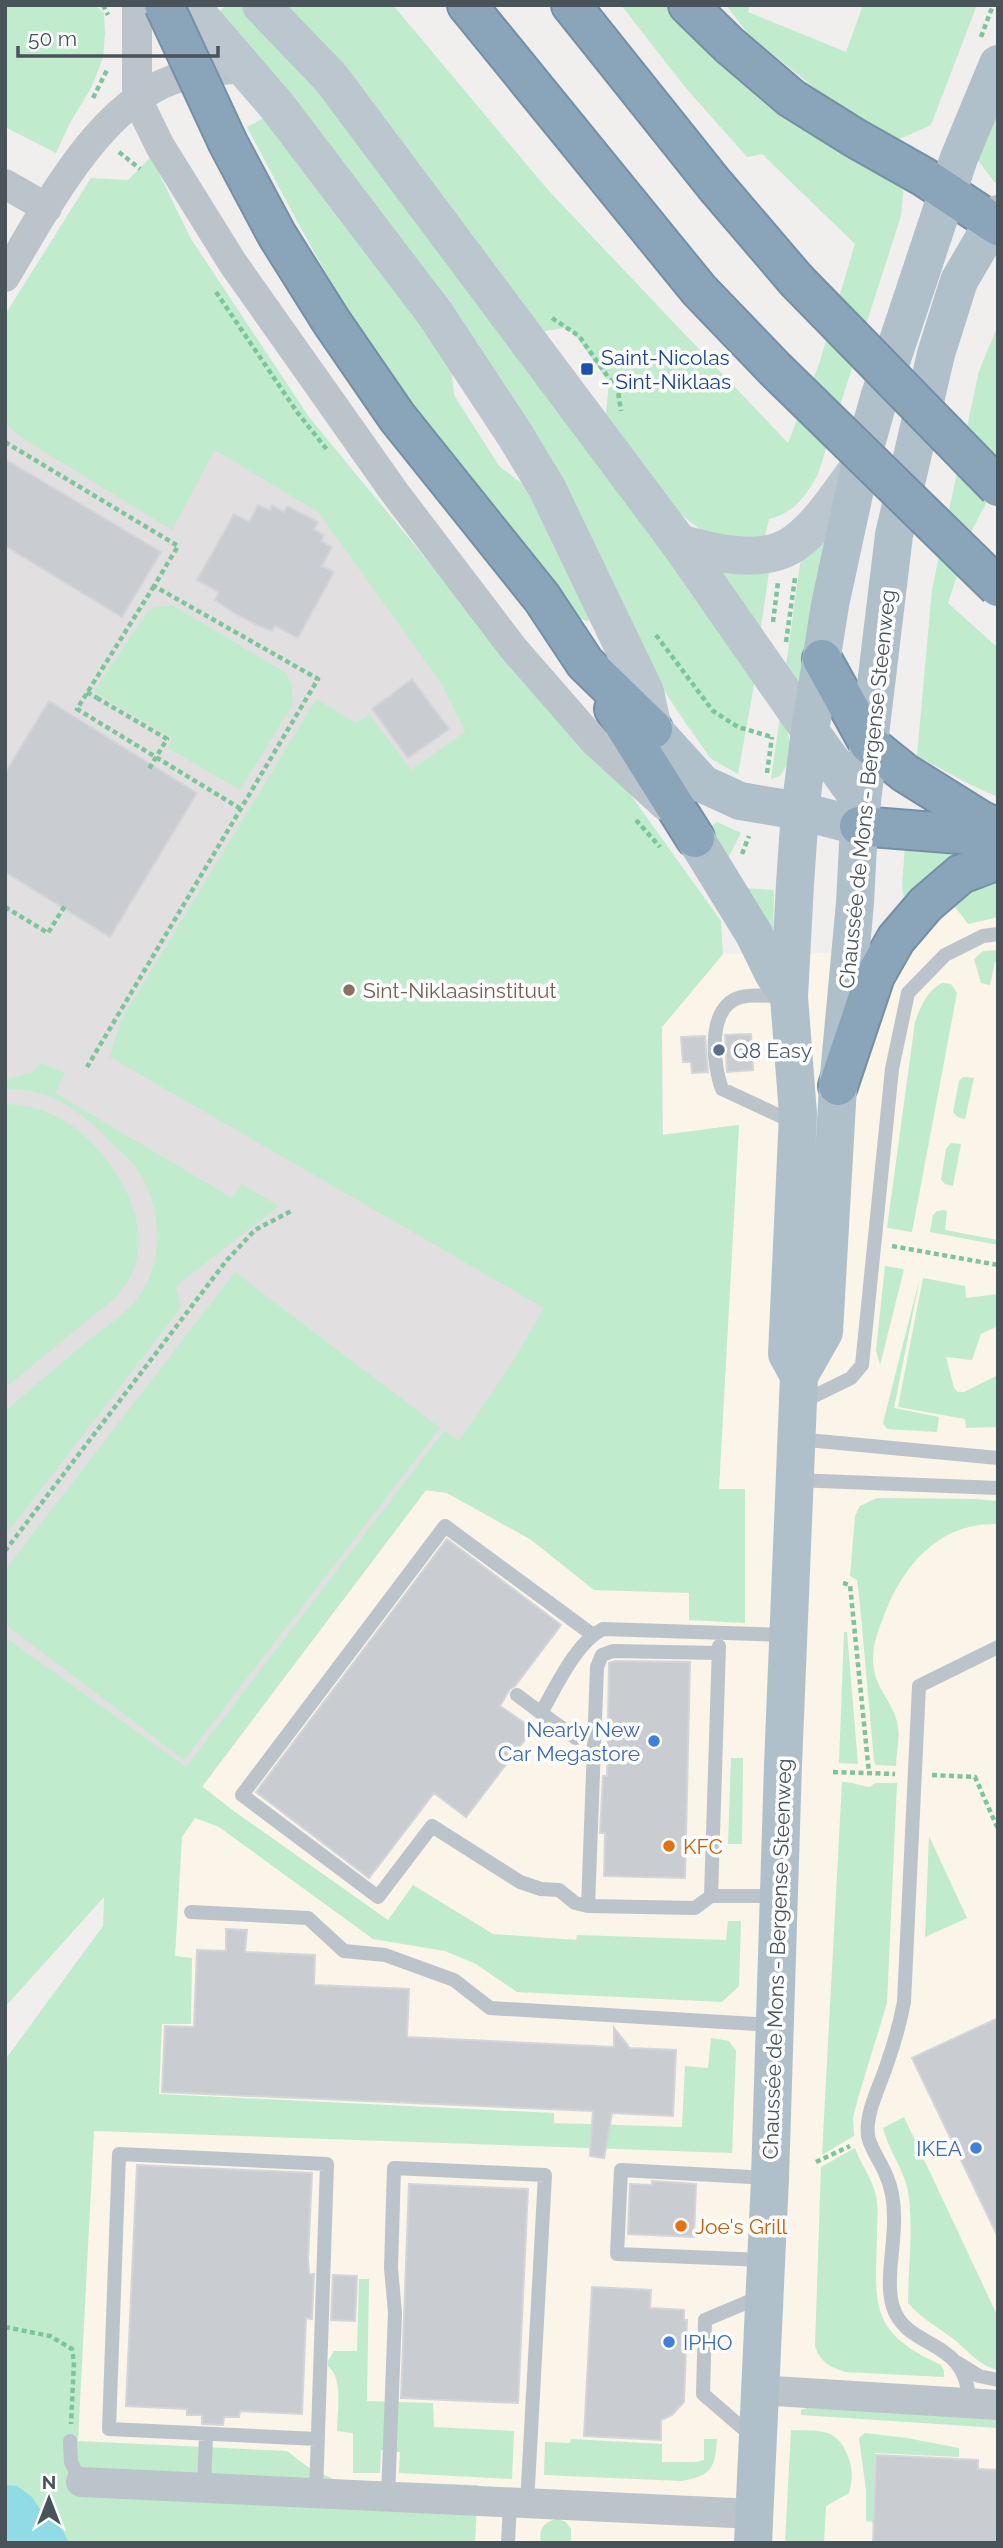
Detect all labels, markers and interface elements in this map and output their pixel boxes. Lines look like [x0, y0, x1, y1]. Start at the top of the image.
scale bar [18, 14, 217, 58]
text: 50 m [28, 26, 77, 51]
place label: Saint-Nicolas - Sint-Niklaas [601, 345, 731, 394]
marker: Saint-Nicolas - Sint-Niklaas [579, 361, 595, 377]
street label: Chaussée de Mons - Bergense Steenweg [834, 588, 900, 990]
place label: Sint-Niklaasinstituut [363, 978, 557, 1003]
marker: Sint-Niklaasinstituut [341, 982, 357, 998]
place label: Q8 Easy [733, 1038, 812, 1063]
marker: Q8 Easy [711, 1042, 727, 1058]
place label: Nearly New Car Megastore [498, 1717, 640, 1766]
marker: Nearly New Car Megastore [646, 1733, 662, 1749]
street label: Chaussée de Mons - Bergense Steenweg [758, 1758, 796, 2160]
place label: KFC [683, 1834, 723, 1859]
marker: KFC [661, 1838, 677, 1854]
place label: IKEA [916, 2136, 962, 2161]
marker: IKEA [968, 2140, 984, 2156]
place label: Joe's Grill [695, 2214, 788, 2239]
marker: Joe's Grill [673, 2218, 689, 2234]
place label: IPHO [683, 2330, 733, 2355]
marker: IPHO [661, 2334, 677, 2350]
north arrow [14, 2464, 84, 2534]
text: N [42, 2471, 56, 2493]

